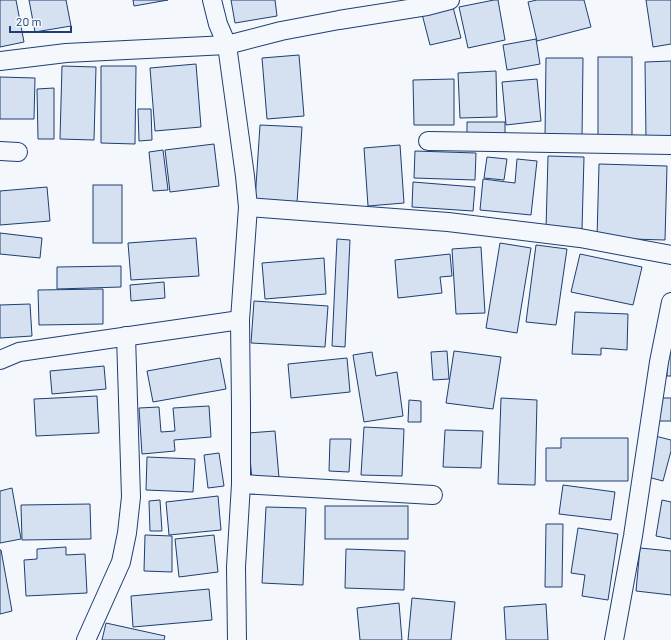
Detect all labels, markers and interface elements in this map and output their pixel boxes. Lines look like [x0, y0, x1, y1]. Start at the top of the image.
scale bar [10, 8, 71, 34]
text: 20 m [16, 14, 42, 28]

